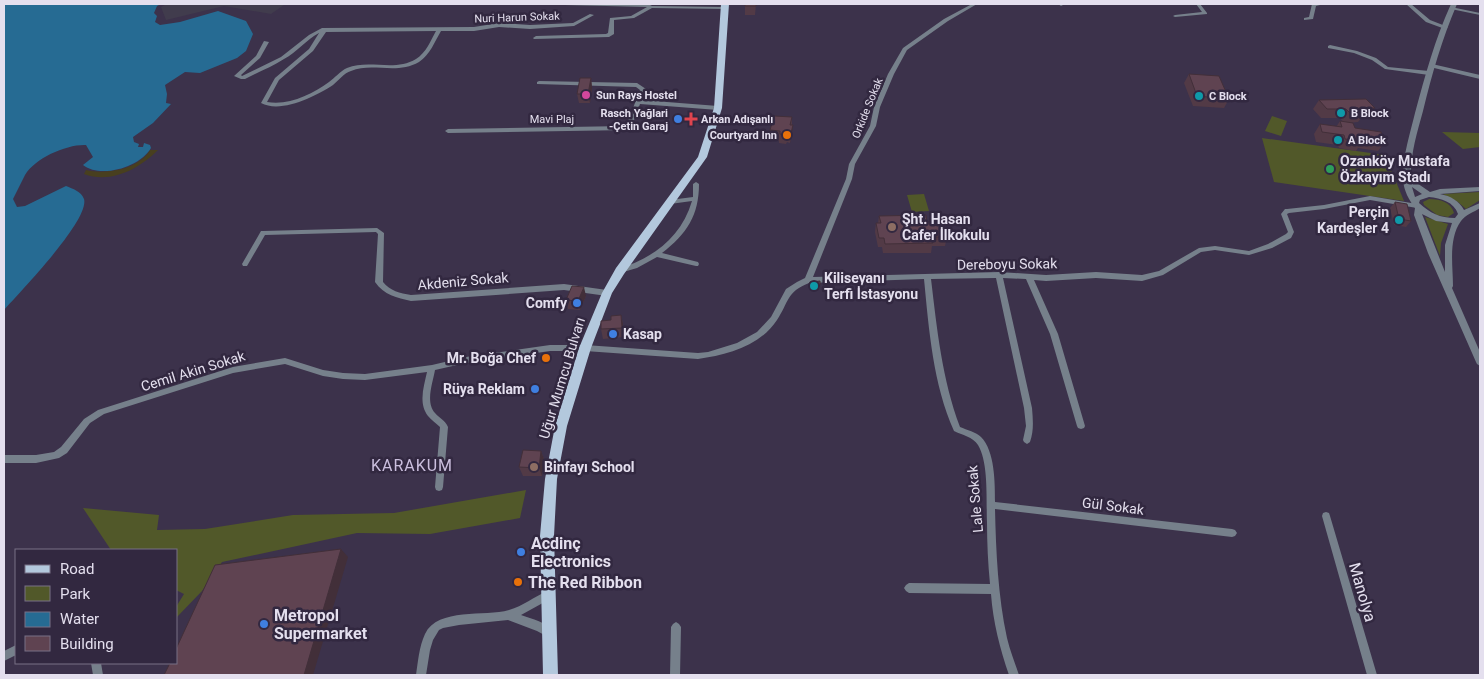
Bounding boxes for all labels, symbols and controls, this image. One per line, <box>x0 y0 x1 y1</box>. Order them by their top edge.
street label: Nuri Harun Sokak <box>474 9 560 25</box>
street label: Orkide Sokak <box>849 76 886 140</box>
marker: Sun Rays Hostel <box>580 89 592 101</box>
place label: Sun Rays Hostel <box>596 89 677 102</box>
marker: C Block <box>1193 90 1205 102</box>
place label: C Block <box>1209 90 1247 103</box>
place label: Rasch Yağlari -Çetin Garaj <box>600 107 668 133</box>
marker: B Block <box>1335 107 1347 119</box>
place label: B Block <box>1351 107 1389 120</box>
street label: Mavi Plaj <box>530 113 574 126</box>
marker: Rasch Yağlari -Çetin Garaj <box>672 113 684 125</box>
marker: Arkan Adışanlı <box>685 113 697 125</box>
place label: Arkan Adışanlı <box>701 113 773 126</box>
place label: Courtyard Inn <box>710 129 777 142</box>
marker: Courtyard Inn <box>781 129 793 141</box>
marker: A Block <box>1332 134 1344 146</box>
place label: A Block <box>1348 134 1386 147</box>
place label: Ozanköy Mustafa Özkayım Stadı <box>1340 153 1450 185</box>
marker: Ozanköy Mustafa Özkayım Stadı <box>1324 163 1336 175</box>
place label: Perçin Kardeşler 4 <box>1317 204 1389 236</box>
place label: Şht. Hasan Cafer İlkokulu <box>902 211 990 243</box>
marker: Perçin Kardeşler 4 <box>1393 214 1405 226</box>
marker: Şht. Hasan Cafer İlkokulu <box>886 221 898 233</box>
street label: Dereboyu Sokak <box>957 255 1058 273</box>
street label: Akdeniz Sokak <box>417 269 510 293</box>
place label: Kiliseyanı Terfi İstasyonu <box>824 270 918 302</box>
marker: Kiliseyanı Terfi İstasyonu <box>808 280 820 292</box>
place label: Comfy <box>526 295 568 311</box>
marker: Comfy <box>571 297 583 309</box>
street label: Uğur Mumcu Bulvarı <box>536 315 588 441</box>
place label: Kasap <box>623 326 662 342</box>
marker: Kasap <box>607 328 619 340</box>
street label: Cemil Akin Sokak <box>139 347 248 394</box>
place label: Mr. Boğa Chef <box>447 350 537 366</box>
marker: Mr. Boğa Chef <box>540 352 552 364</box>
place label: Rüya Reklam <box>443 381 525 397</box>
marker: Rüya Reklam <box>529 383 541 395</box>
district label: KARAKUM <box>371 456 453 475</box>
place label: Binfayı School <box>544 459 635 475</box>
marker: Binfayı School <box>528 461 540 473</box>
street label: Lale Sokak <box>964 464 986 533</box>
street label: Gül Sokak <box>1081 494 1146 518</box>
place label: Acdinç Electronics <box>531 534 611 571</box>
marker: Acdinç Electronics <box>515 546 527 558</box>
legend <box>15 549 178 664</box>
text: Road <box>60 560 94 578</box>
street label: Manolya <box>1345 560 1380 624</box>
place label: The Red Ribbon <box>528 573 642 592</box>
marker: The Red Ribbon <box>512 576 524 588</box>
text: Park <box>60 585 91 603</box>
place label: Metropol Supermarket <box>274 606 368 643</box>
text: Water <box>60 610 99 628</box>
marker: Metropol Supermarket <box>258 618 270 630</box>
text: Building <box>60 635 114 653</box>

